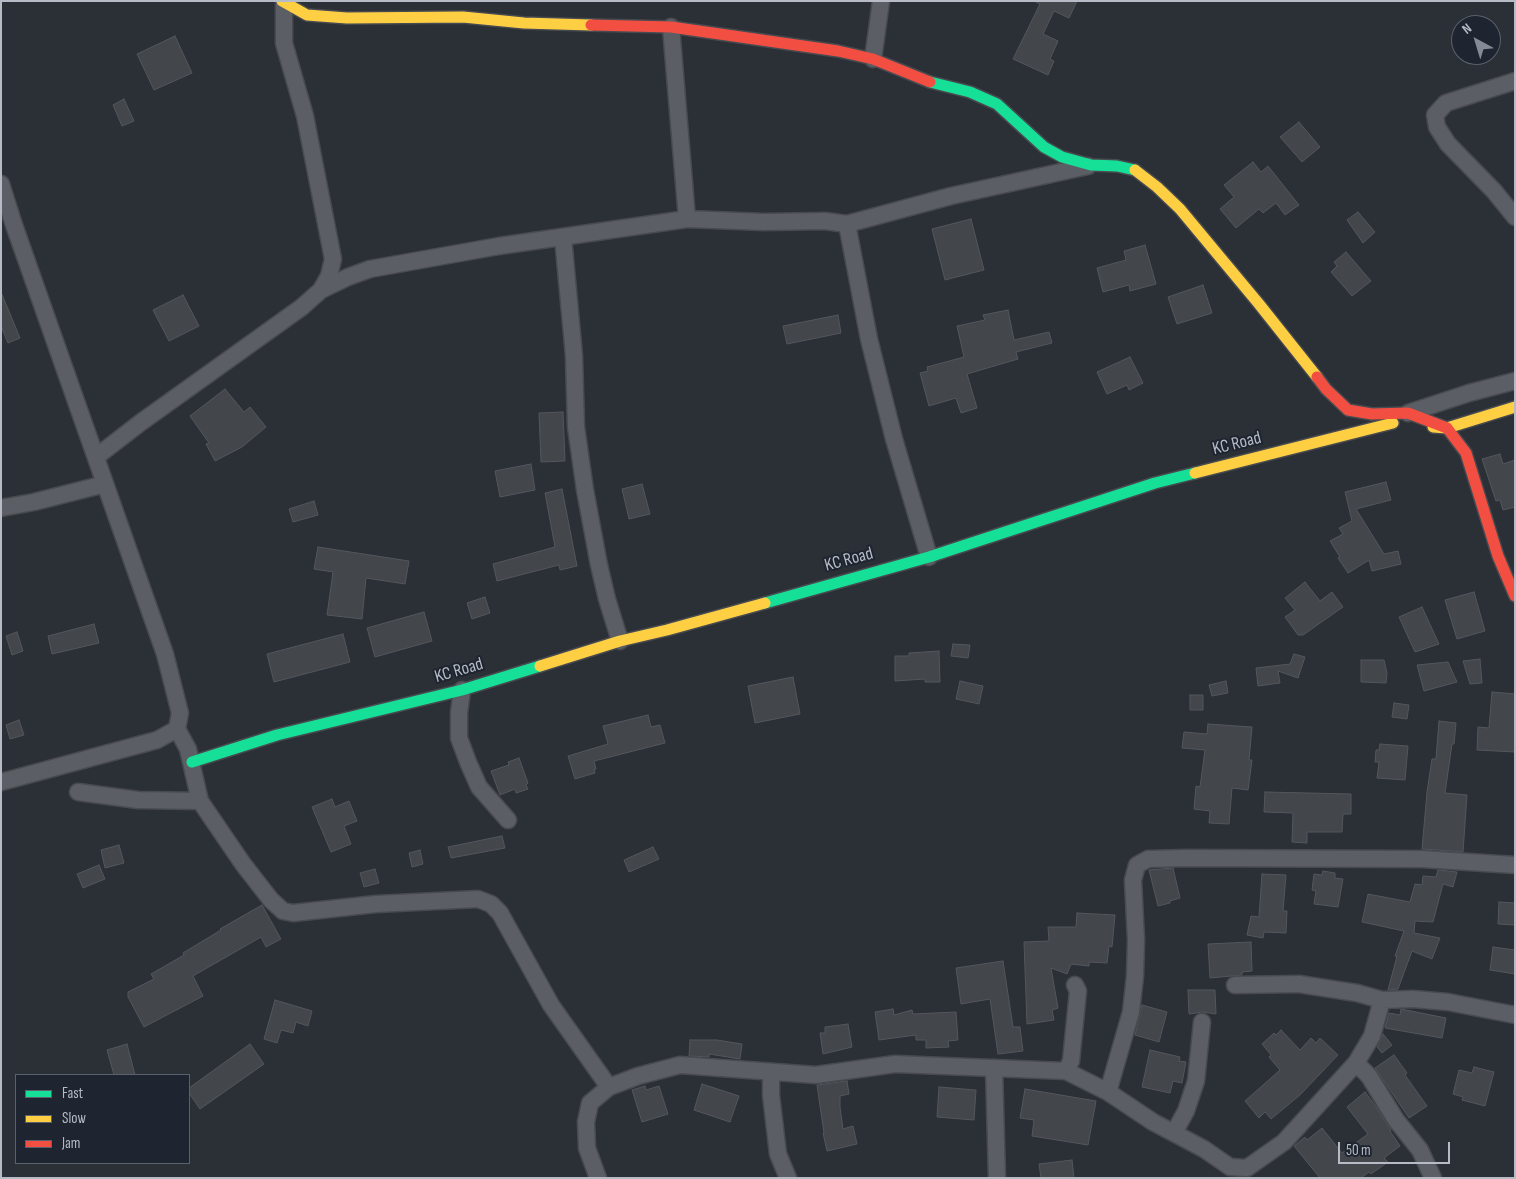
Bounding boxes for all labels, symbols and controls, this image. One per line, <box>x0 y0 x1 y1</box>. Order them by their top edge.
north arrow <box>1451 15 1501 65</box>
text: N <box>1459 20 1475 38</box>
street label: KC Road <box>1210 428 1264 460</box>
street label: KC Road <box>822 543 876 577</box>
street label: KC Road <box>432 654 486 688</box>
legend <box>15 1074 190 1164</box>
text: Fast <box>62 1084 83 1103</box>
text: Slow <box>62 1109 86 1128</box>
scale bar <box>1341 1132 1454 1164</box>
text: Jam <box>62 1134 80 1153</box>
text: 50 m <box>1346 1141 1371 1160</box>

